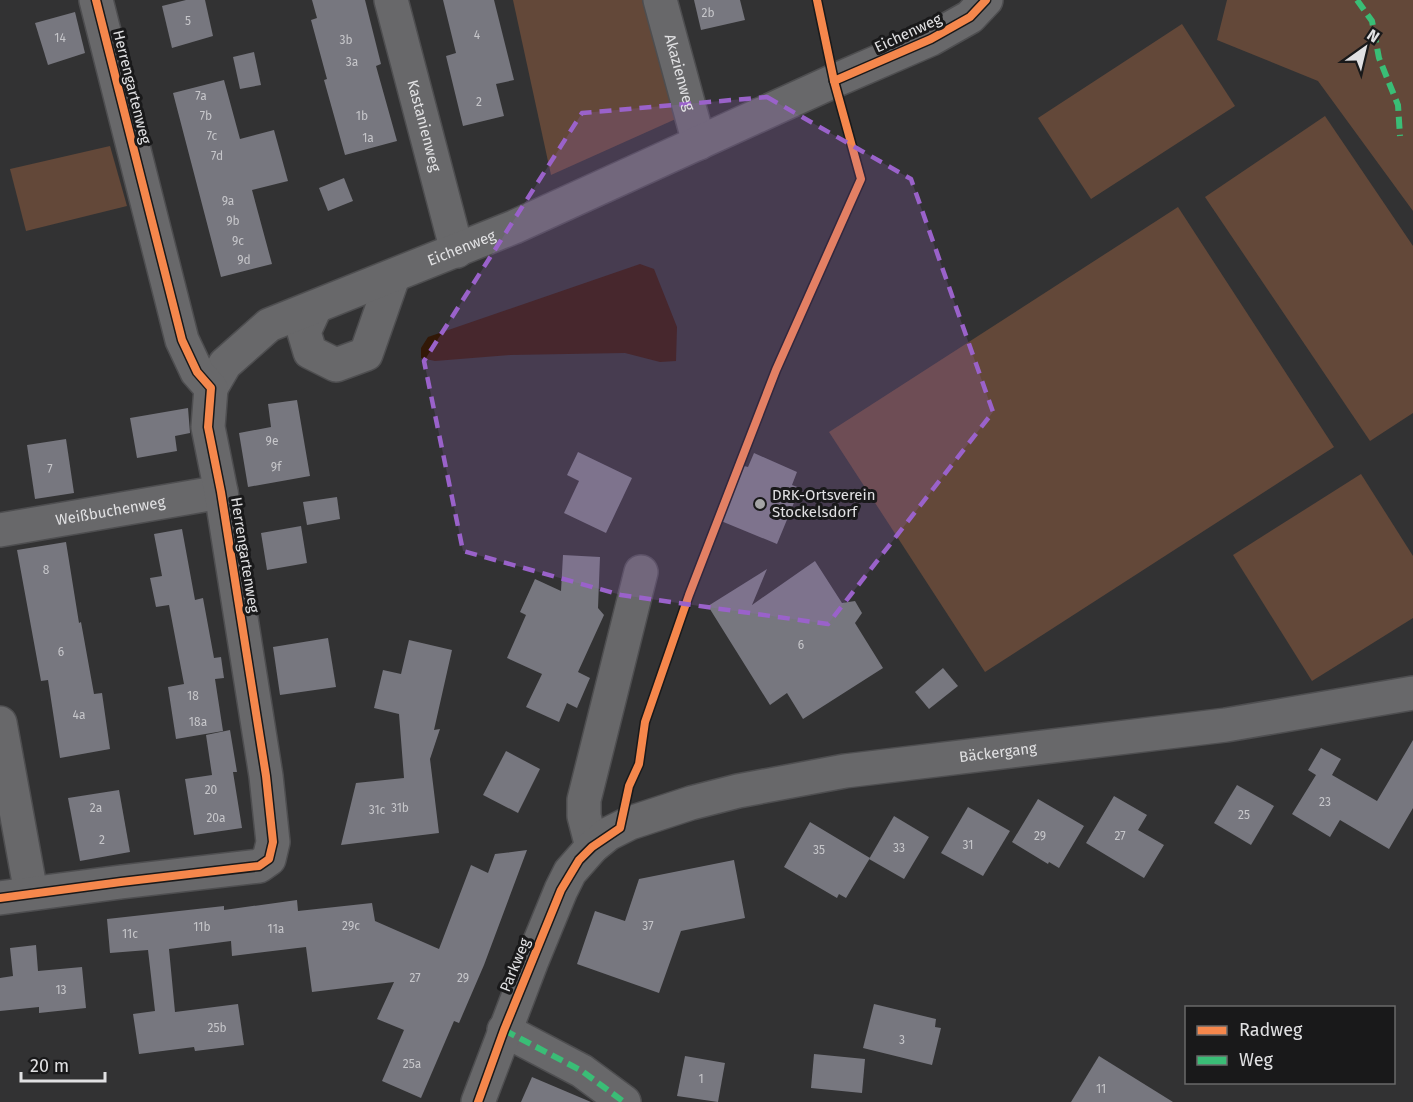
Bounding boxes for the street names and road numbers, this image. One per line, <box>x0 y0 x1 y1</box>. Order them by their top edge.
street label: Eichenweg <box>872 10 945 56</box>
street label: Herrengartenweg <box>109 28 155 146</box>
street label: Akazienweg <box>661 32 699 113</box>
street label: Kastanienweg <box>403 78 445 174</box>
street label: Eichenweg <box>425 226 499 270</box>
street label: Weißbuchenweg <box>54 493 167 529</box>
street label: Herrengartenweg <box>227 496 263 614</box>
street label: Bäckergang <box>958 739 1038 766</box>
street label: Parkweg <box>496 935 534 994</box>

